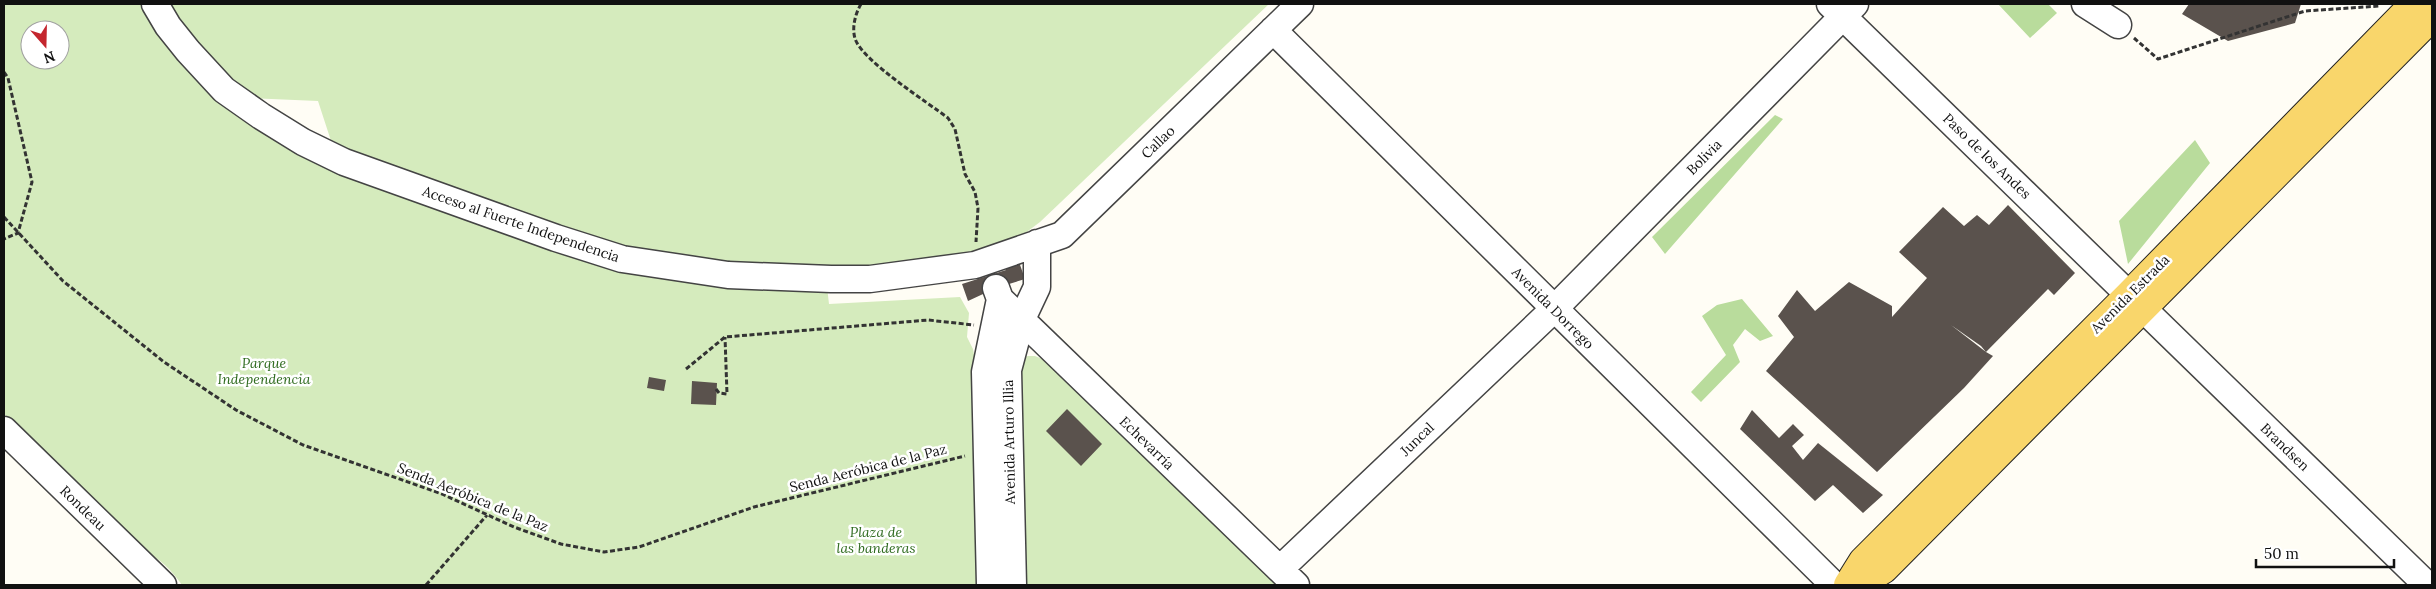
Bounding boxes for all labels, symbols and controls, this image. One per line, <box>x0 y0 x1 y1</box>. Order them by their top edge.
north arrow <box>20 20 70 70</box>
text: N <box>41 47 58 68</box>
street label: Paso de los Andes <box>1939 109 2035 203</box>
street label: Callao <box>1137 122 1179 162</box>
street label: Bolivia <box>1682 135 1726 179</box>
street label: Acceso al Fuerte Independencia <box>419 181 622 266</box>
street label: Avenida Estrada <box>2086 251 2173 338</box>
street label: Avenida Dorrego <box>1507 262 1598 353</box>
park label: Parque Independencia <box>218 354 311 388</box>
street label: Avenida Arturo Illia <box>999 379 1019 506</box>
street label: Echevarría <box>1116 412 1178 474</box>
street label: Juncal <box>1395 418 1438 460</box>
street label: Brandsen <box>2257 419 2314 475</box>
street label: Senda Aeróbica de la Paz <box>788 440 948 496</box>
street label: Senda Aeróbica de la Paz <box>395 458 551 536</box>
street label: Rondeau <box>56 482 110 534</box>
park label: Plaza de las banderas <box>836 523 916 557</box>
scale bar <box>2256 536 2394 568</box>
text: 50 m <box>2264 544 2299 563</box>

